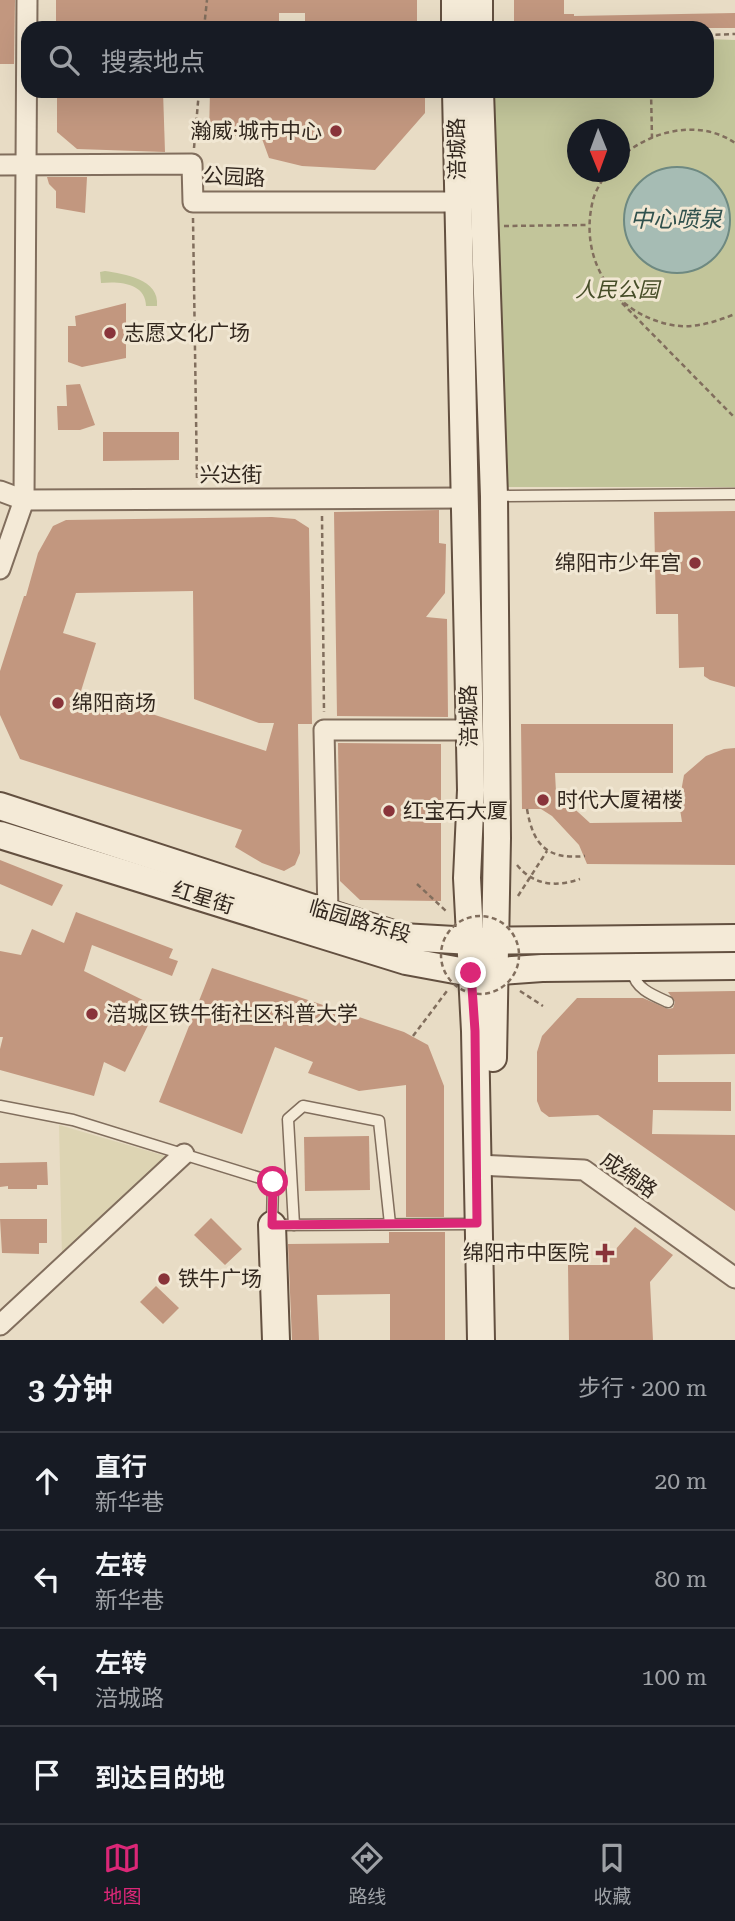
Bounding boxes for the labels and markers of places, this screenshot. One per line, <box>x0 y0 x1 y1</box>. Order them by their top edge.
place label: 瀚威·城市中心 <box>191 119 322 143</box>
marker: 瀚威·城市中心 <box>328 123 344 139</box>
place label: 志愿文化广场 <box>124 321 250 345</box>
marker: 志愿文化广场 <box>102 325 118 341</box>
place label: 绵阳市少年宫 <box>555 551 681 575</box>
marker: 绵阳市少年宫 <box>687 555 703 571</box>
place label: 绵阳商场 <box>72 691 156 715</box>
marker: 绵阳商场 <box>50 695 66 711</box>
place label: 时代大厦裙楼 <box>557 788 683 812</box>
marker: 时代大厦裙楼 <box>535 792 551 808</box>
place label: 红宝石大厦 <box>403 799 508 823</box>
marker: 红宝石大厦 <box>381 803 397 819</box>
place label: 涪城区铁牛街社区科普大学 <box>106 1002 358 1026</box>
marker: 涪城区铁牛街社区科普大学 <box>84 1006 100 1022</box>
place label: 绵阳市中医院 <box>463 1241 589 1265</box>
marker: 绵阳市中医院 <box>595 1243 615 1263</box>
place label: 铁牛广场 <box>178 1267 262 1291</box>
marker: 铁牛广场 <box>156 1271 172 1287</box>

